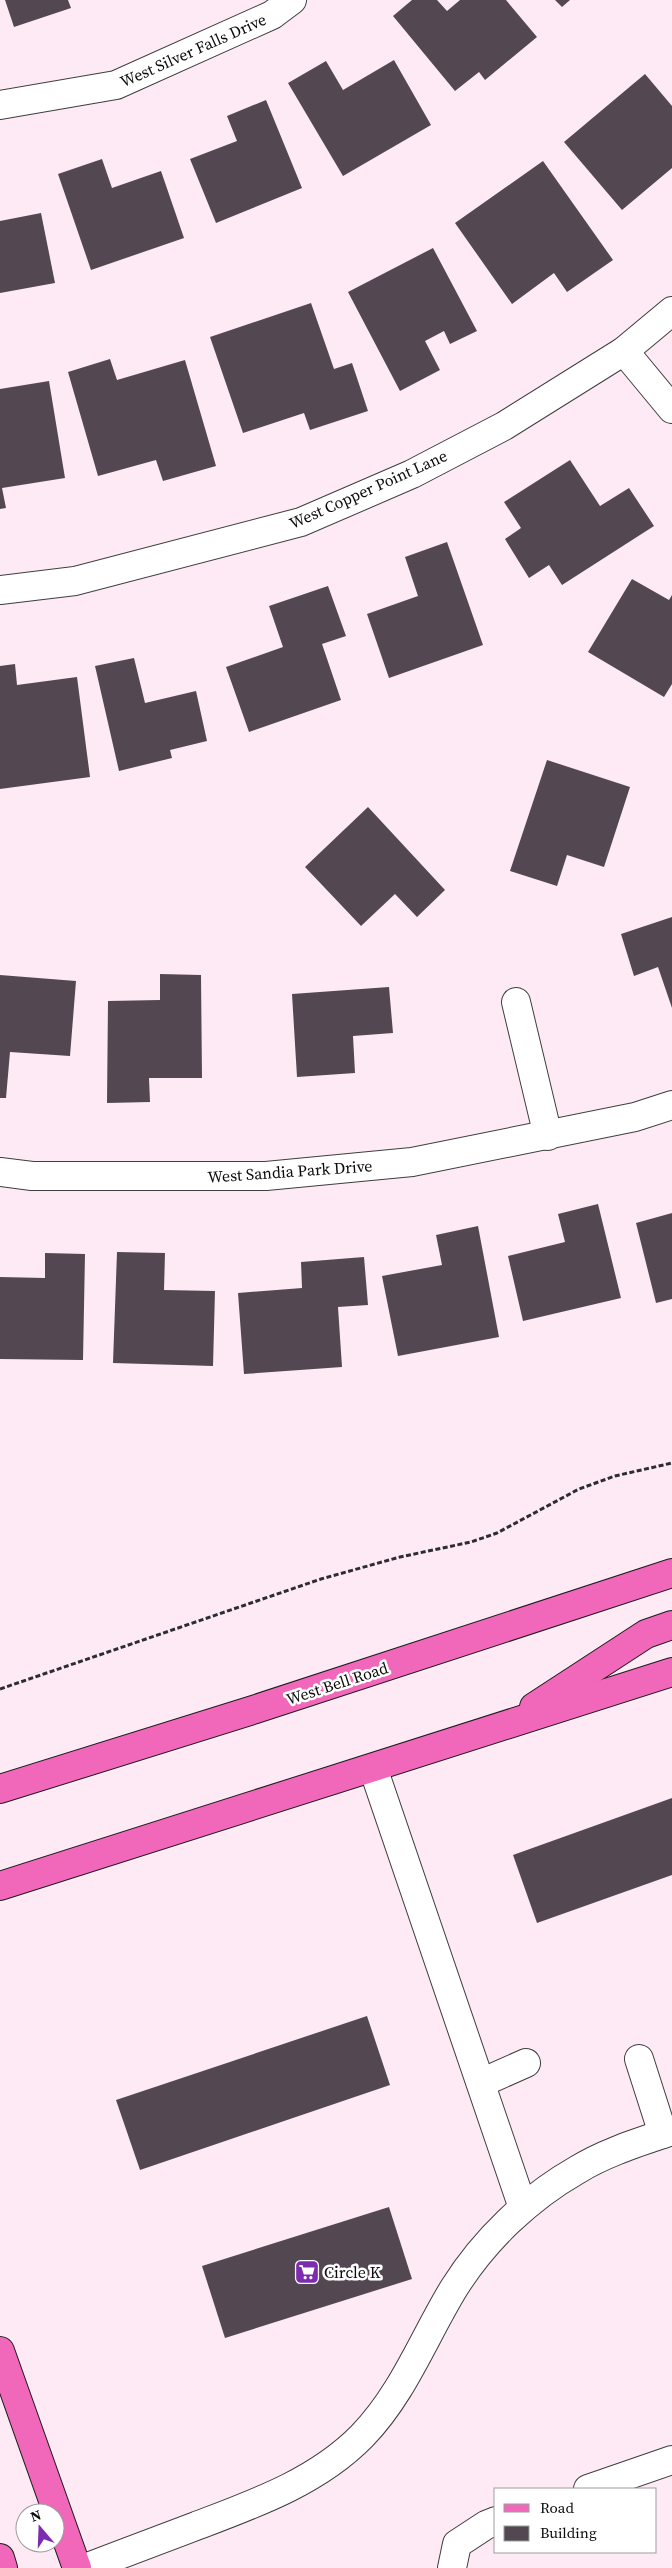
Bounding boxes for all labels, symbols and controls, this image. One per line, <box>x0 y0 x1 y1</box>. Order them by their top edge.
street label: West Silver Falls Drive <box>116 8 270 92</box>
street label: West Copper Point Lane <box>285 444 451 534</box>
street label: West Sandia Park Drive <box>207 1154 373 1188</box>
street label: West Bell Road <box>283 1656 391 1710</box>
supermarket icon: Circle K <box>294 2259 320 2285</box>
place label: Circle K <box>324 2261 381 2283</box>
legend <box>494 2488 657 2553</box>
text: Road <box>540 2497 574 2518</box>
north arrow <box>15 2503 65 2553</box>
text: N <box>28 2505 44 2527</box>
text: Building <box>540 2522 597 2543</box>

